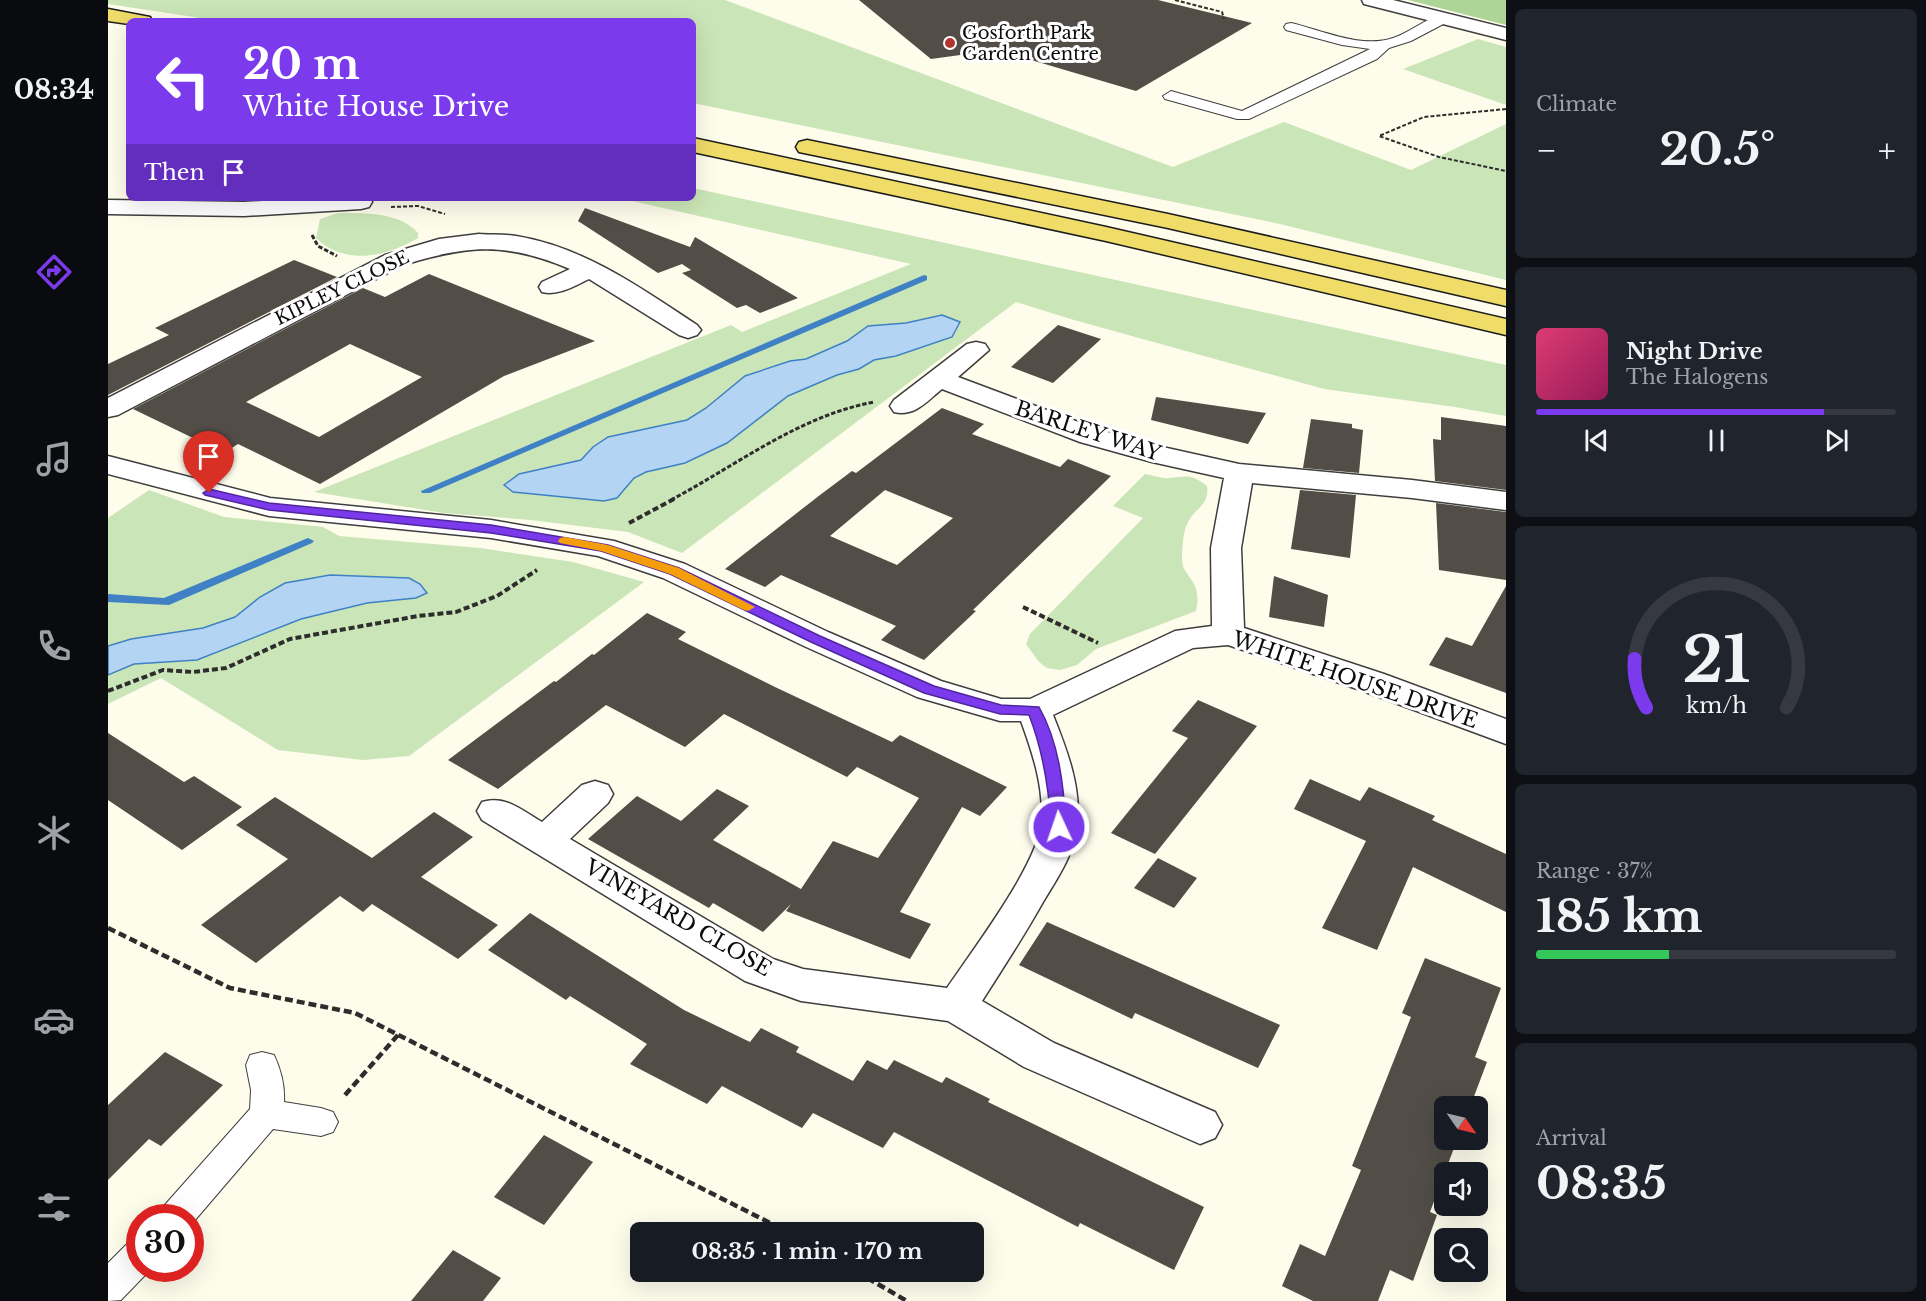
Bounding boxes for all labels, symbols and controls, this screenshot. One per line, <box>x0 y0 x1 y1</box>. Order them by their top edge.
place label: Gosforth Park Garden Centre <box>962 22 1099 65</box>
marker: Gosforth Park Garden Centre <box>943 36 957 50</box>
text: 20 m <box>243 38 360 90</box>
icon: left <box>144 42 222 120</box>
text: 08:34 <box>14 73 94 106</box>
text: White House Drive <box>243 90 509 123</box>
text: Climate <box>1536 92 1617 116</box>
text: 20.5° <box>1659 121 1775 177</box>
text: − <box>1536 130 1557 171</box>
text: + <box>1878 130 1896 171</box>
icon: arrive <box>217 156 250 189</box>
text: Then <box>144 159 205 186</box>
street label: KIPLEY CLOSE <box>271 246 413 330</box>
icon: directions <box>33 251 75 293</box>
text: Night Drive <box>1626 338 1763 365</box>
text: The Halogens <box>1626 365 1768 389</box>
street label: BARLEY WAY <box>1012 395 1165 467</box>
icon: previous <box>1580 424 1613 457</box>
icon: pause <box>1700 424 1733 457</box>
icon: next <box>1820 424 1853 457</box>
pin <box>183 431 234 493</box>
icon: music <box>33 438 75 480</box>
icon: arrive <box>192 440 225 473</box>
text: 21 <box>1682 621 1750 699</box>
icon: phone <box>33 625 75 667</box>
street label: WHITE HOUSE DRIVE <box>1228 625 1481 734</box>
text: km/h <box>1686 692 1747 719</box>
position arrow <box>1027 795 1091 859</box>
icon: climate <box>33 812 75 854</box>
street label: VINEYARD CLOSE <box>579 853 776 982</box>
text: Range · 37% <box>1536 859 1653 883</box>
text: 185 km <box>1536 888 1703 944</box>
icon: car <box>33 999 75 1041</box>
north arrow <box>1434 1096 1488 1150</box>
map controls <box>1434 1096 1488 1282</box>
text: Arrival <box>1536 1126 1607 1150</box>
text: 08:35 <box>1536 1155 1667 1211</box>
button: sound <box>1434 1162 1488 1216</box>
icon: filters <box>33 1186 75 1228</box>
speed limit sign: 30 <box>126 1204 204 1282</box>
button: search <box>1434 1228 1488 1282</box>
text: 08:35 · 1 min · 170 m <box>691 1238 923 1265</box>

